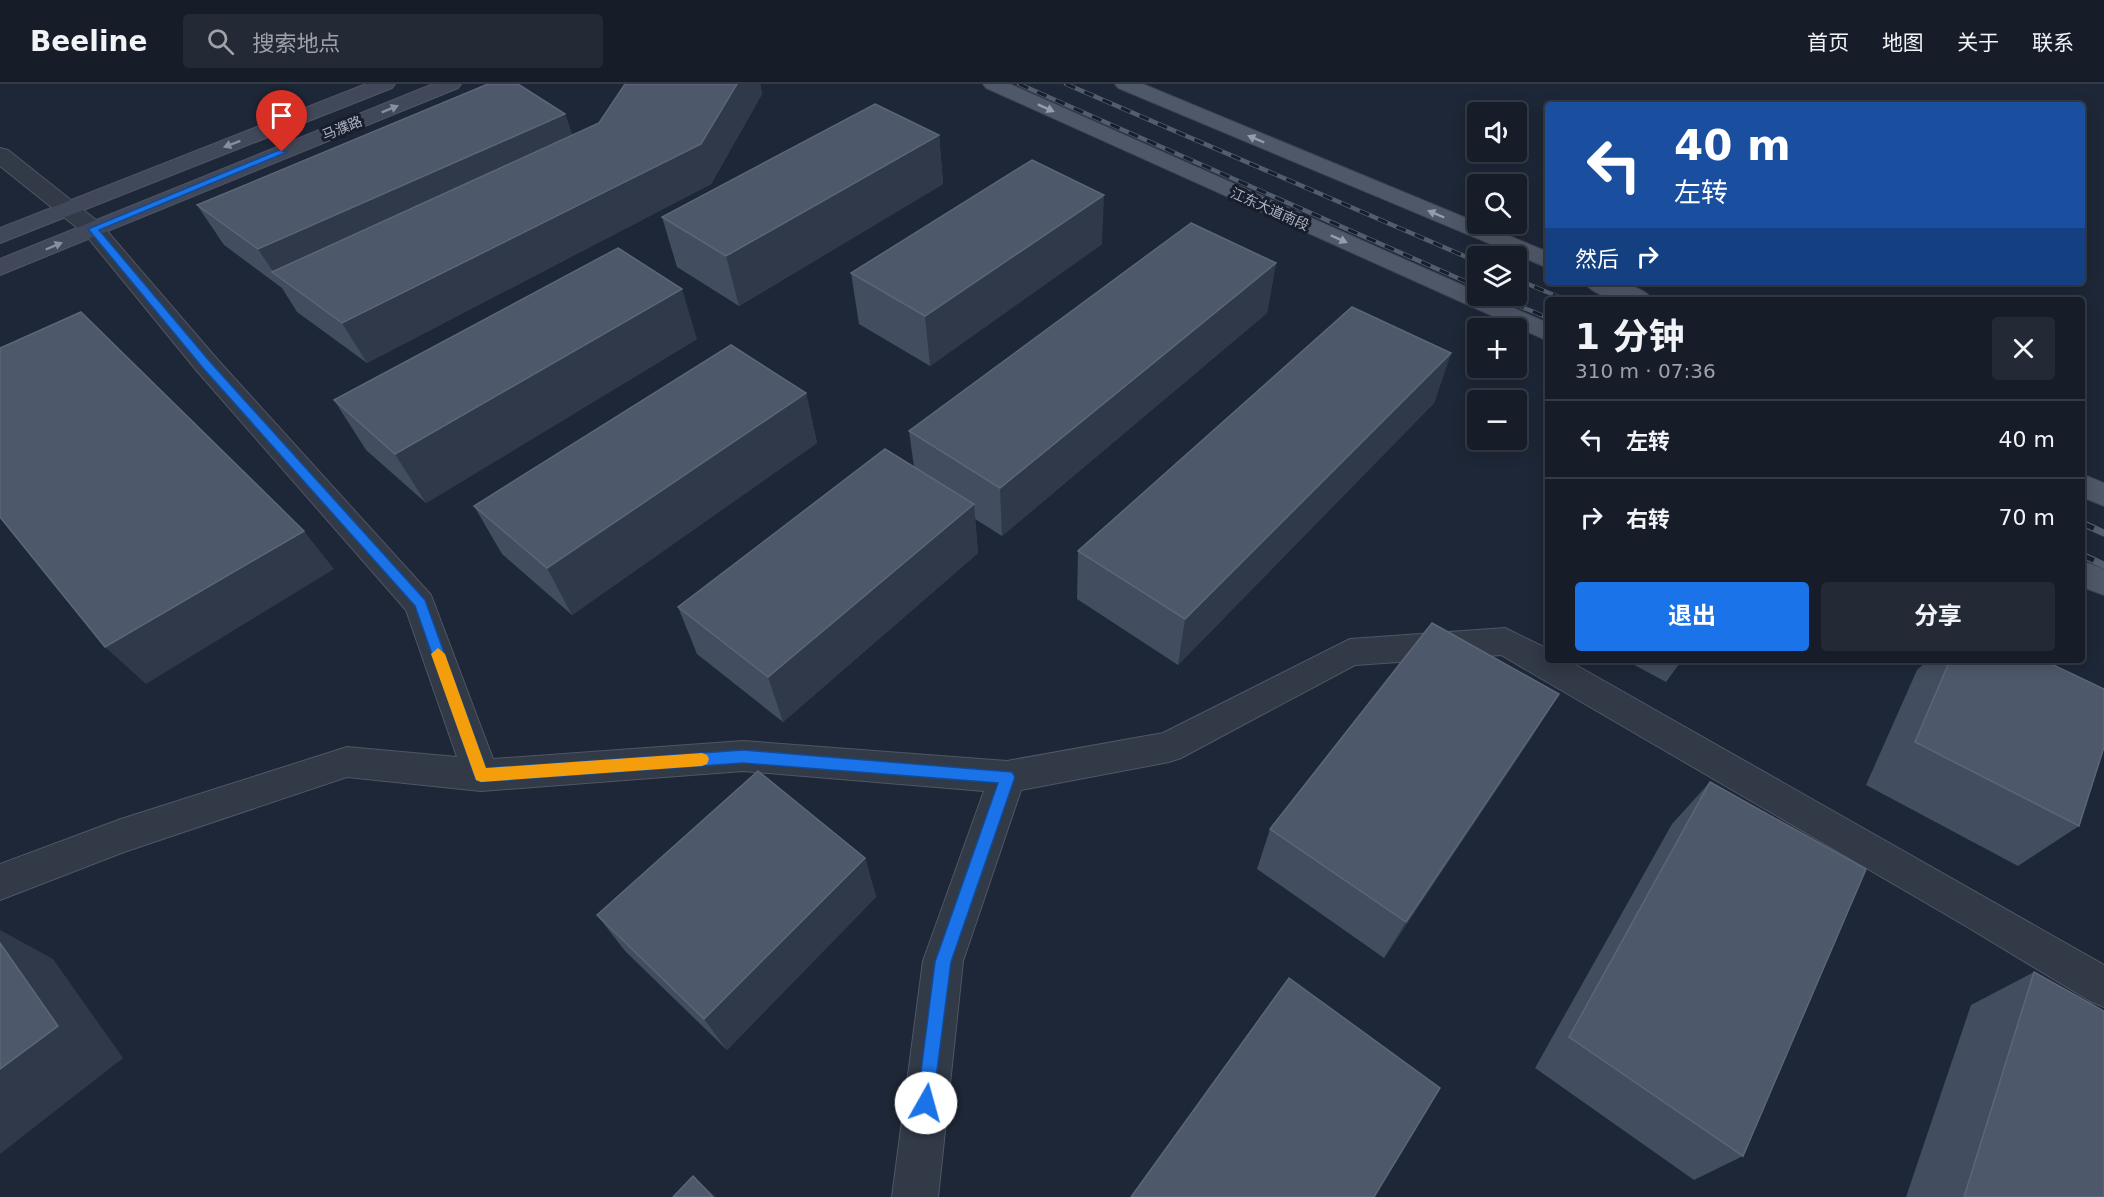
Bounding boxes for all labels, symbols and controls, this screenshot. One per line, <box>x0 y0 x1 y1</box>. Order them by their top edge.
search box <box>183 14 603 68</box>
text: Beeline <box>30 25 147 58</box>
icon: search <box>204 25 237 58</box>
text: 搜索地点 <box>252 31 340 56</box>
text: 首页 <box>1807 31 1849 55</box>
text: 地图 <box>1882 31 1924 55</box>
text: 关于 <box>1957 31 1999 55</box>
text: 联系 <box>2032 31 2074 55</box>
pin <box>256 90 307 152</box>
icon: arrive <box>265 99 298 132</box>
map controls <box>1467 102 1527 450</box>
button: sound <box>1467 102 1527 162</box>
one-way arrow <box>381 104 399 113</box>
one-way arrow <box>1037 104 1055 113</box>
street label: 马濮路 <box>320 113 364 143</box>
text: 40 m <box>1674 121 1791 170</box>
icon: left <box>1575 126 1653 204</box>
one-way arrow <box>1247 134 1265 143</box>
one-way arrow <box>223 139 241 149</box>
button: search <box>1467 174 1527 234</box>
text: 左转 <box>1674 177 1728 208</box>
street label: 江东大道南段 <box>1228 185 1312 233</box>
one-way arrow <box>1427 209 1445 219</box>
one-way arrow <box>1330 235 1347 244</box>
one-way arrow <box>45 240 63 250</box>
icon: right <box>1631 240 1664 273</box>
button: layers <box>1467 246 1527 306</box>
text: 然后 <box>1575 247 1619 272</box>
text: 1 分钟 <box>1575 316 1685 357</box>
button: close <box>1992 317 2055 380</box>
button: + <box>1467 318 1527 378</box>
text: 310 m · 07:36 <box>1575 359 1716 383</box>
button: − <box>1467 390 1527 450</box>
icon: left <box>1575 423 1608 456</box>
text: 40 m <box>1999 427 2055 452</box>
text: 左转 <box>1626 429 1670 454</box>
icon: right <box>1575 501 1608 534</box>
text: 70 m <box>1999 505 2055 530</box>
text: 右转 <box>1626 507 1670 532</box>
button: 退出 <box>1575 582 1809 651</box>
button: 分享 <box>1821 582 2055 651</box>
position arrow <box>894 1071 958 1135</box>

